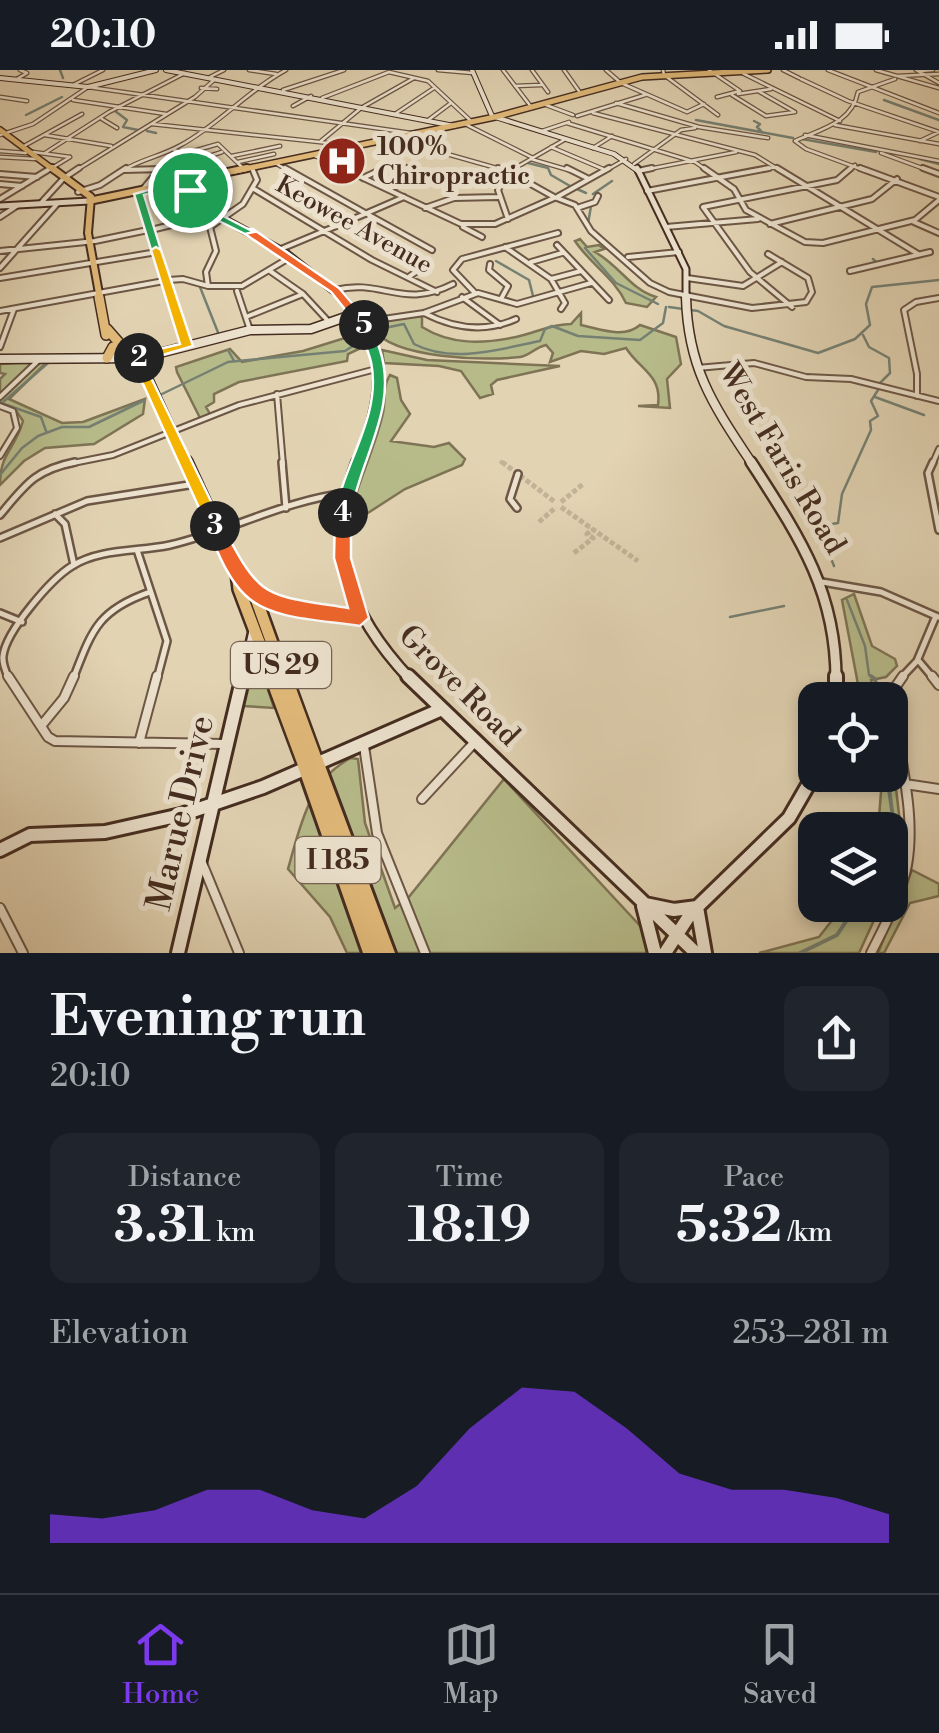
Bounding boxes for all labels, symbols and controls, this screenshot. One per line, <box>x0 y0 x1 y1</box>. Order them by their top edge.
text: 20:10 <box>50 12 156 59</box>
place label: 100% Chiropractic <box>377 132 530 192</box>
hospital icon: 100% Chiropractic <box>316 135 368 187</box>
pin <box>148 148 233 233</box>
icon: arrive <box>163 163 218 218</box>
street label: Keowee Avenue <box>270 169 438 281</box>
pin: 5 <box>339 300 389 350</box>
text: 5 <box>355 307 373 342</box>
pin: 2 <box>114 333 164 383</box>
text: 2 <box>130 340 148 375</box>
street label: West Faris Road <box>710 356 854 561</box>
pin: 4 <box>318 488 368 538</box>
text: 4 <box>334 495 352 530</box>
pin: 3 <box>190 501 240 551</box>
text: 3 <box>207 508 223 543</box>
street label: Grove Road <box>390 617 528 755</box>
road number: US 29 <box>231 642 331 688</box>
map controls <box>798 682 908 922</box>
button: locate <box>798 682 908 792</box>
street label: Marue Drive <box>138 711 224 915</box>
button: layers <box>798 812 908 922</box>
road number: I 185 <box>296 837 380 883</box>
text: Evening run <box>50 984 366 1053</box>
button: share <box>784 986 889 1091</box>
text: 20:10 <box>50 1056 131 1096</box>
text: Distance <box>128 1160 241 1195</box>
text: Time <box>436 1160 503 1195</box>
text: Pace <box>724 1160 784 1195</box>
text: 3.31 <box>114 1195 211 1257</box>
text: 18:19 <box>408 1195 531 1257</box>
text: 5:32 <box>676 1195 782 1257</box>
text: km <box>211 1215 256 1250</box>
text: /km <box>782 1215 832 1250</box>
text: Elevation <box>50 1313 189 1353</box>
text: 253–281 m <box>733 1313 889 1353</box>
tab: Home <box>122 1617 199 1712</box>
tab: Map <box>444 1617 499 1712</box>
tab: Saved <box>743 1617 817 1712</box>

